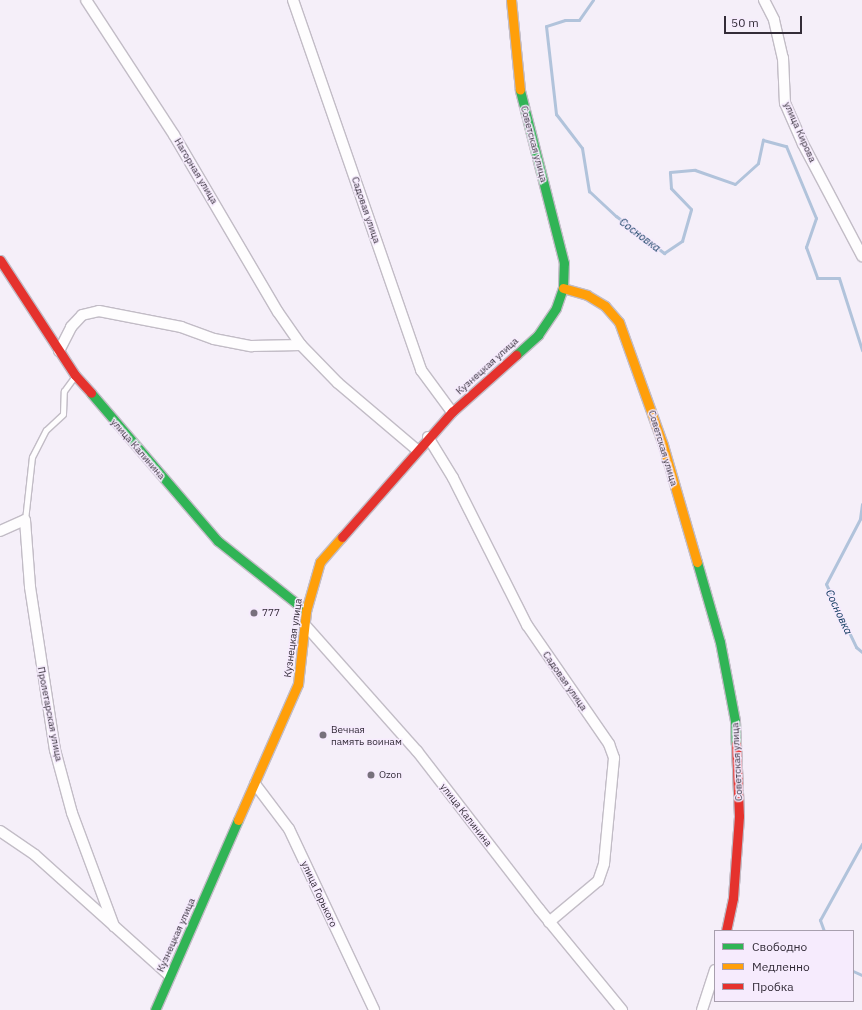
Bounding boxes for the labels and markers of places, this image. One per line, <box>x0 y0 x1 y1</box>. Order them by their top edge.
place label: 777 <box>262 607 280 619</box>
marker: 777 <box>249 608 259 618</box>
place label: Вечная память воинам <box>331 723 402 746</box>
marker: Вечная память воинам <box>318 730 328 740</box>
place label: Ozon <box>379 769 402 781</box>
marker: Ozon <box>366 770 376 780</box>

